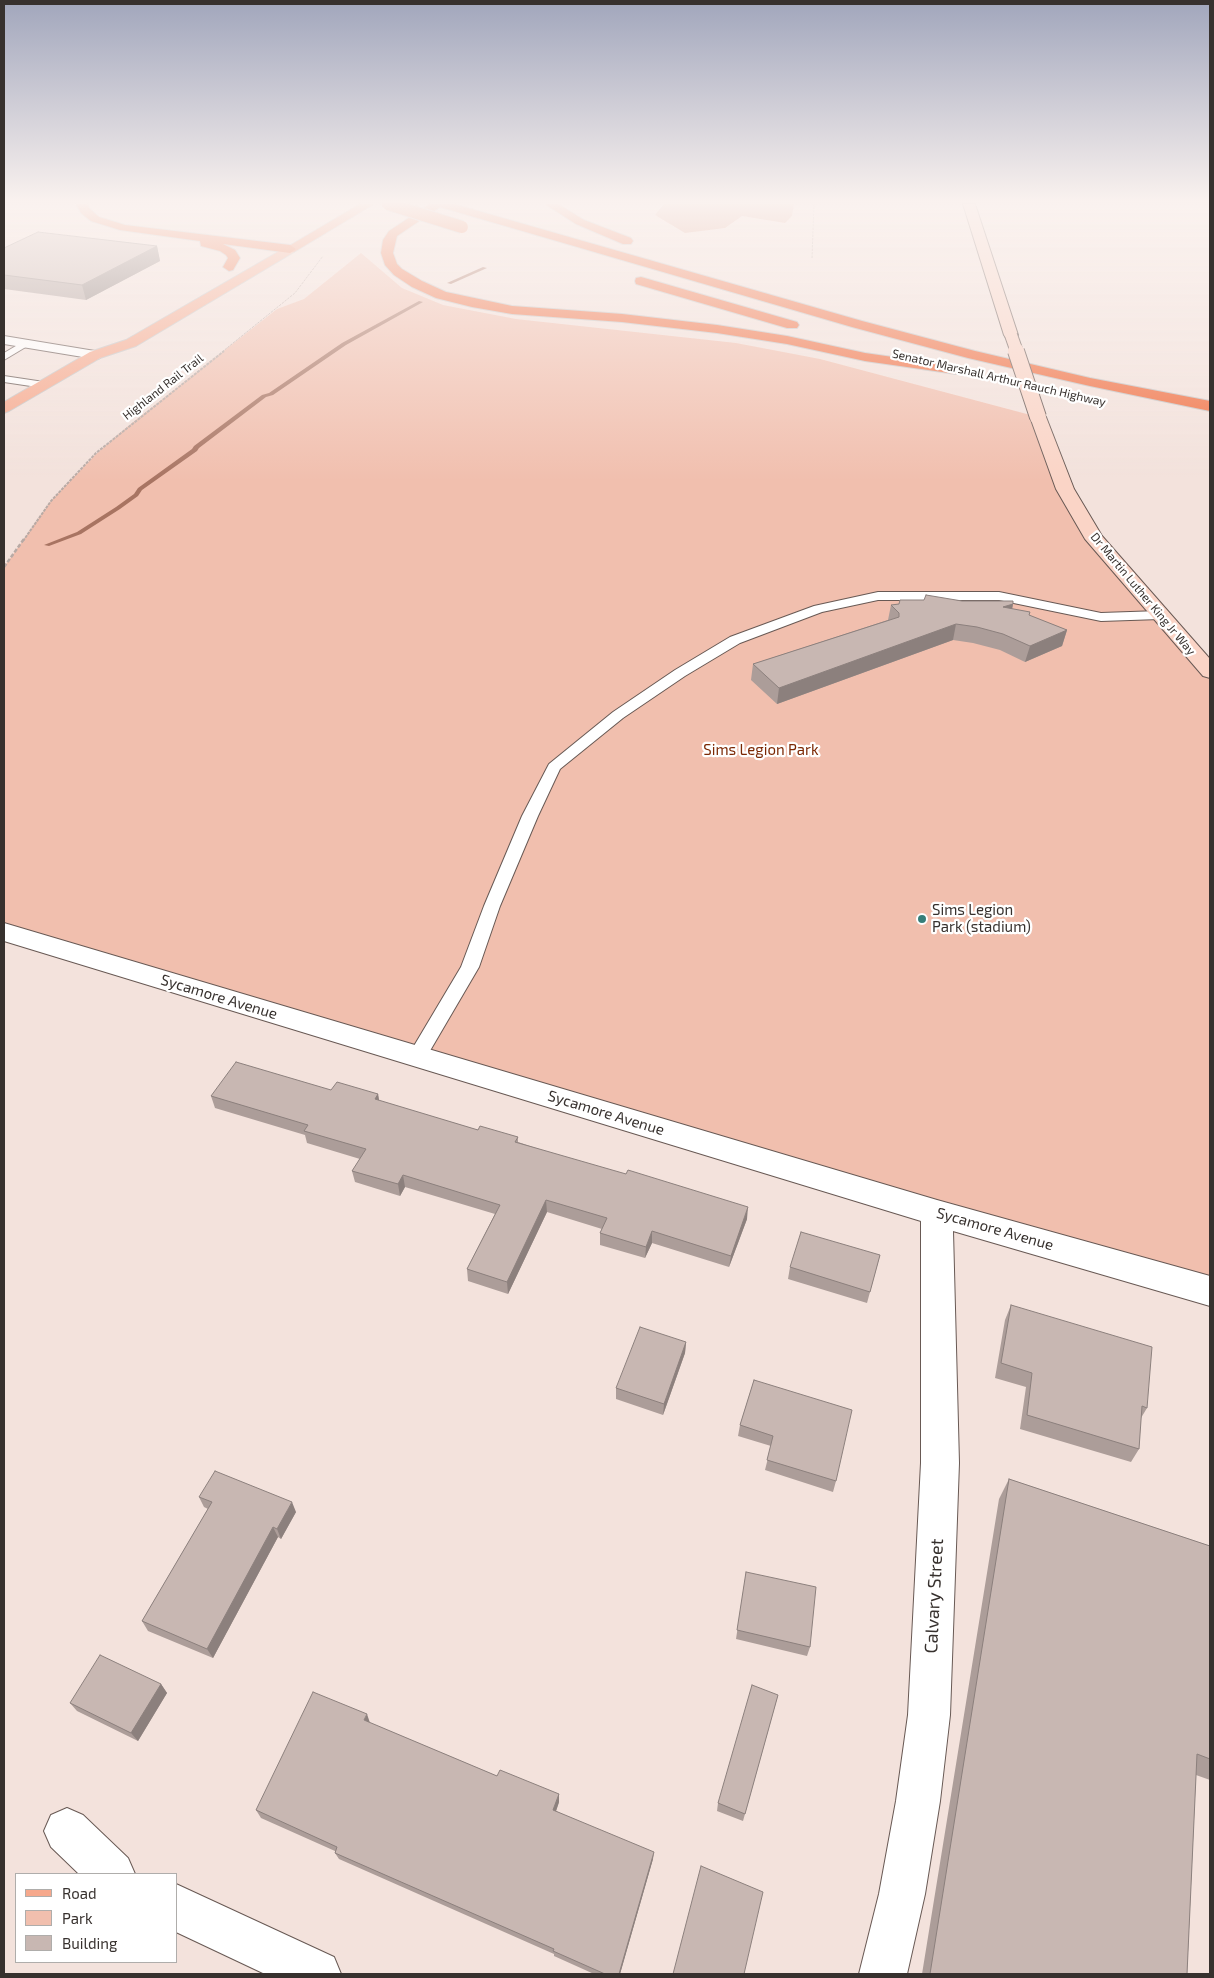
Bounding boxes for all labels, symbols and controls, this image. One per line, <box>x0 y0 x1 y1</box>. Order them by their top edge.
street label: Senator Marshall Arthur Rauch Highway <box>891 346 1107 410</box>
street label: Highland Rail Trail <box>120 351 206 423</box>
street label: Dr Martin Luther King Jr Way <box>1088 530 1198 658</box>
park label: Sims Legion Park <box>703 741 819 759</box>
place label: Sims Legion Park (stadium) <box>932 901 1031 936</box>
marker: Sims Legion Park (stadium) <box>916 913 928 925</box>
street label: Sycamore Avenue <box>159 971 279 1023</box>
street label: Sycamore Avenue <box>546 1087 666 1139</box>
street label: Sycamore Avenue <box>934 1204 1056 1254</box>
street label: Calvary Street <box>920 1538 948 1654</box>
legend <box>15 1873 178 1963</box>
text: Road <box>62 1884 97 1902</box>
text: Park <box>62 1909 93 1927</box>
text: Building <box>62 1934 117 1952</box>

